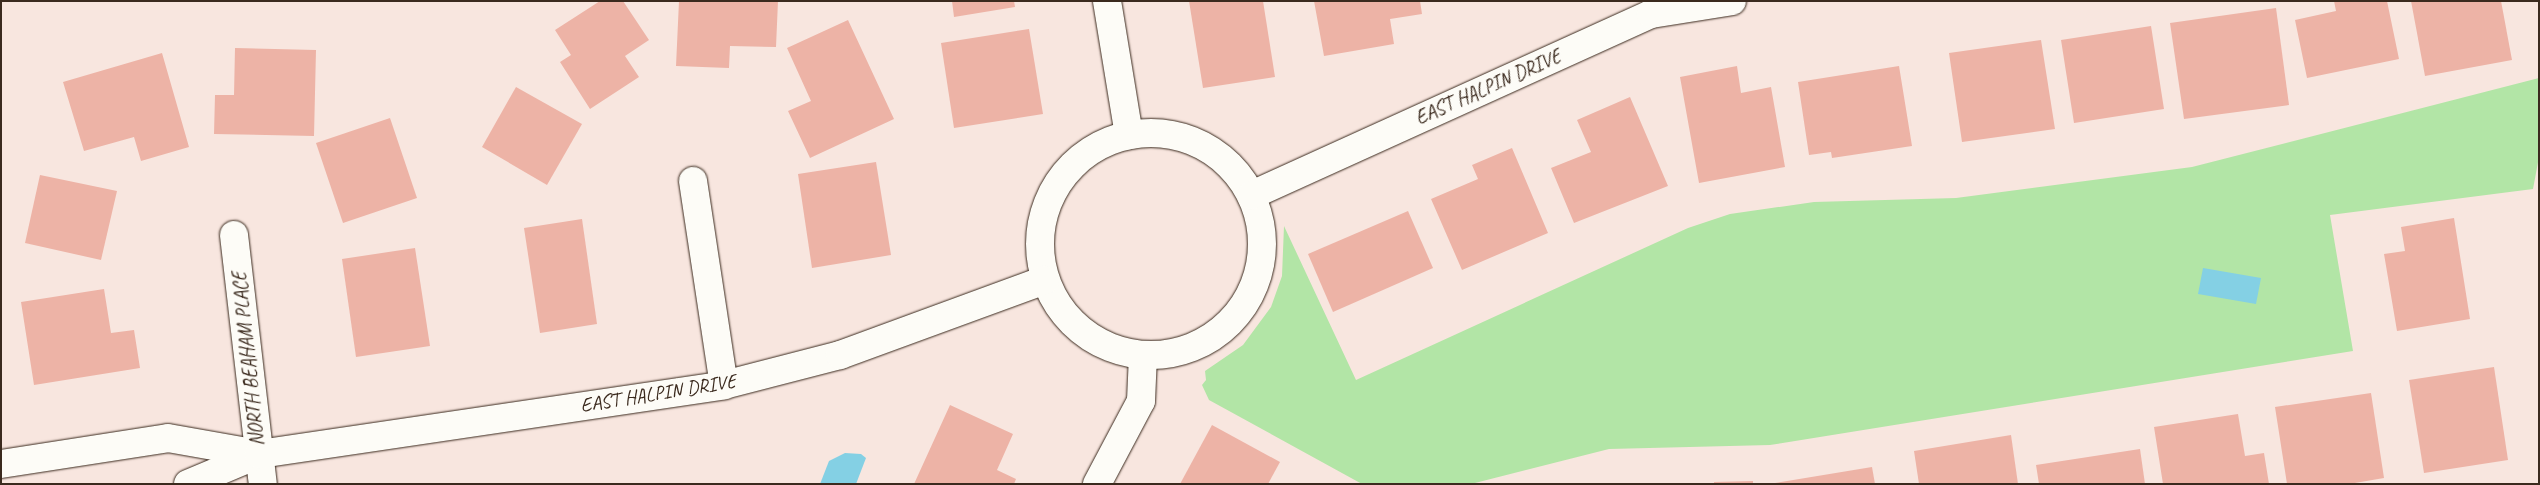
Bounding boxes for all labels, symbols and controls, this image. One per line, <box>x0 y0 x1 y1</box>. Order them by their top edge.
street label: EAST HALPIN DRIVE <box>1411 44 1565 130</box>
street label: NORTH BEAHAM PLACE <box>227 270 269 448</box>
street label: EAST HALPIN DRIVE <box>578 369 738 417</box>

